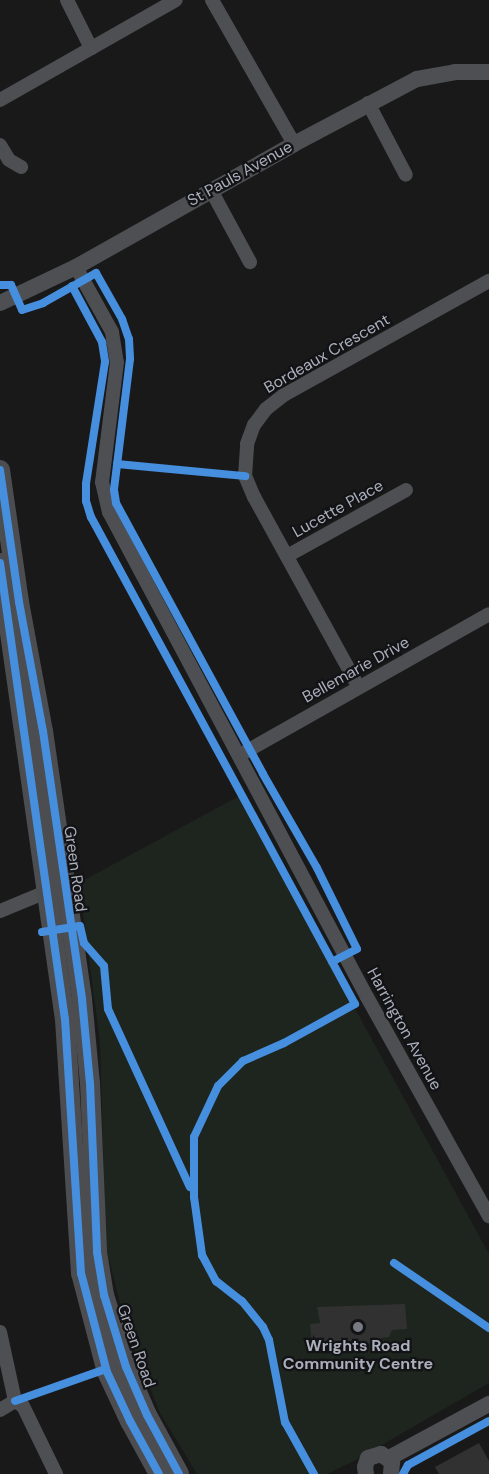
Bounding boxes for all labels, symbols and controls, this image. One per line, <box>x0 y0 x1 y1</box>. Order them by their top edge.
street label: St Pauls Avenue <box>184 137 296 211</box>
street label: Bordeaux Crescent <box>261 310 393 398</box>
street label: Lucette Place <box>289 476 387 542</box>
street label: Bellemarie Drive <box>299 633 413 707</box>
street label: Green Road <box>59 825 91 913</box>
street label: Harrington Avenue <box>362 965 446 1093</box>
street label: Green Road <box>113 1302 159 1390</box>
marker: Wrights Road Community Centre <box>351 1320 365 1334</box>
place label: Wrights Road Community Centre <box>283 1336 433 1374</box>

